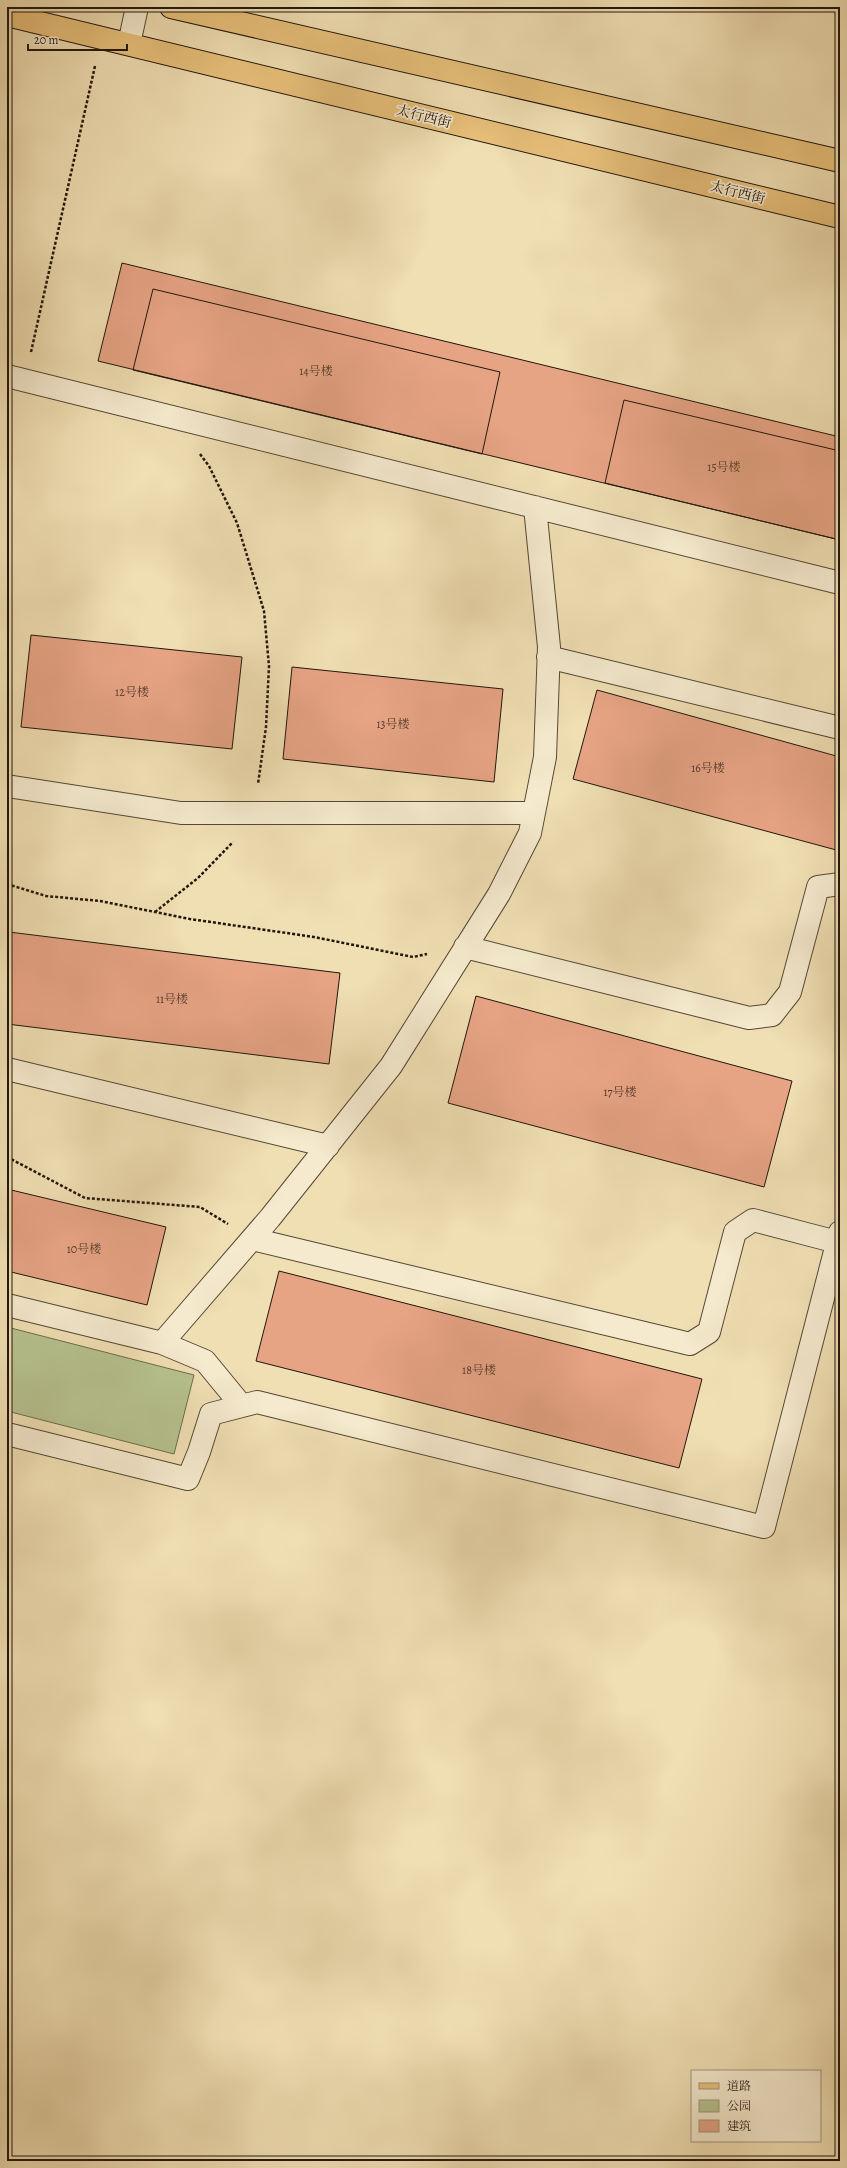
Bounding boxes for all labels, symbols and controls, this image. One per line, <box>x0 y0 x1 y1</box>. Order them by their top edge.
scale bar <box>28 26 127 52</box>
text: 20 m <box>34 32 58 48</box>
street label: 太行西街 <box>394 100 453 132</box>
street label: 太行西街 <box>708 176 767 208</box>
house number: 14号楼 <box>299 363 333 379</box>
house number: 15号楼 <box>707 459 741 475</box>
house number: 12号楼 <box>115 684 149 700</box>
house number: 13号楼 <box>376 716 410 732</box>
house number: 16号楼 <box>691 760 725 776</box>
house number: 11号楼 <box>156 991 188 1007</box>
house number: 17号楼 <box>603 1084 637 1100</box>
house number: 10号楼 <box>67 1241 101 1257</box>
house number: 18号楼 <box>462 1362 496 1378</box>
legend <box>691 2070 821 2142</box>
text: 道路 <box>727 2078 751 2094</box>
text: 公园 <box>727 2098 751 2114</box>
text: 建筑 <box>727 2118 751 2134</box>

